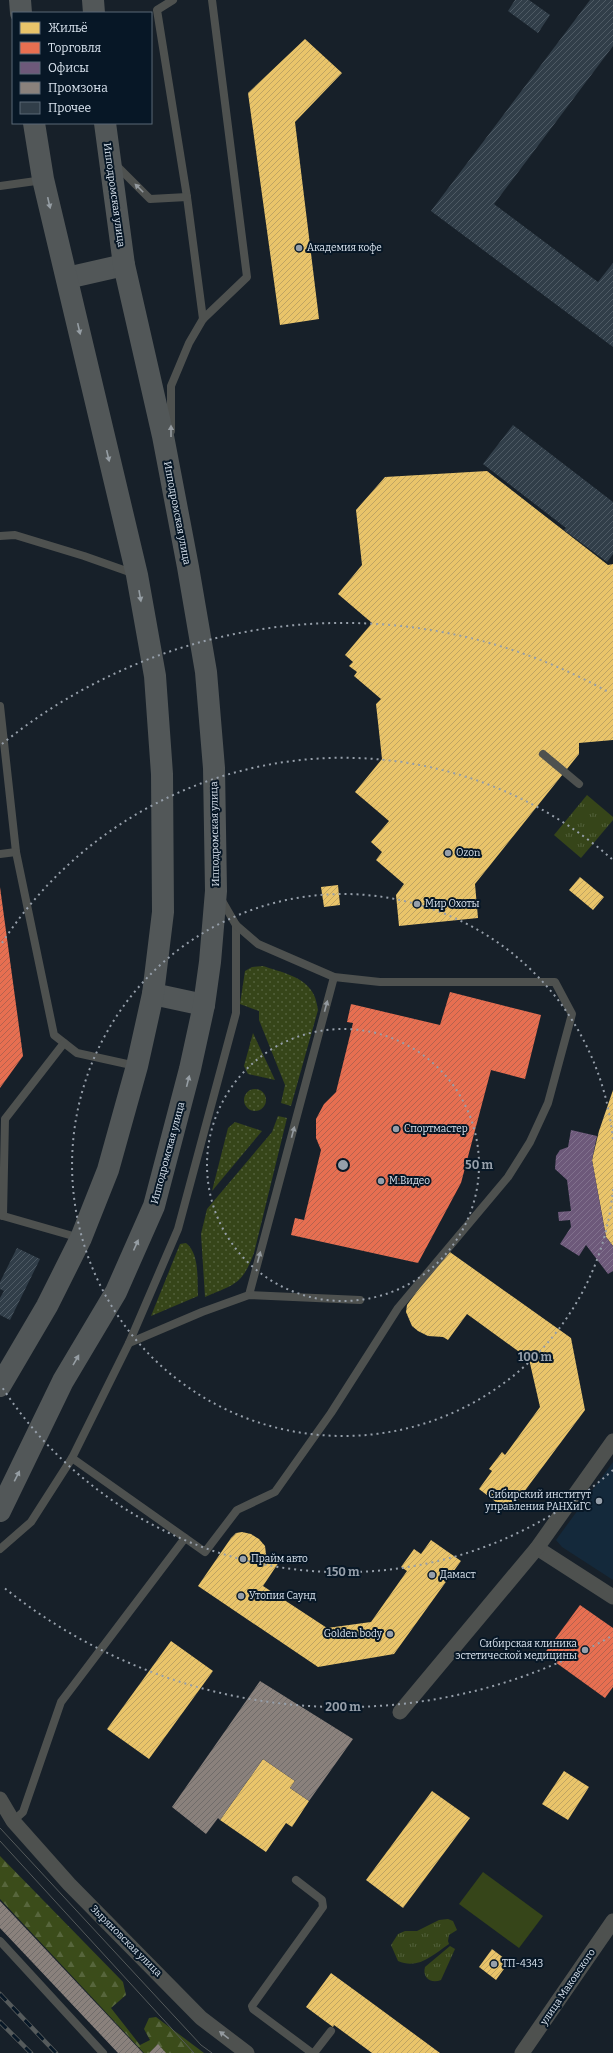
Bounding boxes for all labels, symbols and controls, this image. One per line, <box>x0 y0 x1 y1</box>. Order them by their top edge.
legend <box>12 12 152 124</box>
text: Жильё <box>48 21 88 35</box>
text: Торговля <box>48 41 102 55</box>
text: Офисы <box>48 61 89 75</box>
text: Промзона <box>48 81 108 95</box>
text: Прочее <box>48 101 91 115</box>
street label: Ипподромская улица <box>101 142 127 248</box>
one-way arrow <box>134 183 144 193</box>
one-way arrow <box>46 197 52 209</box>
place label: Академия кофе <box>307 242 382 254</box>
marker: Академия кофе <box>294 243 304 253</box>
one-way arrow <box>76 323 82 335</box>
one-way arrow <box>168 424 174 437</box>
one-way arrow <box>106 449 112 462</box>
street label: Ипподромская улица <box>161 460 193 566</box>
one-way arrow <box>138 590 144 602</box>
street label: Ипподромская улица <box>208 781 222 887</box>
place label: Ozon <box>456 847 481 859</box>
marker: Ozon <box>443 848 453 858</box>
place label: Мир Охоты <box>425 898 479 910</box>
marker: Мир Охоты <box>412 899 422 909</box>
one-way arrow <box>324 1000 330 1012</box>
one-way arrow <box>185 1075 191 1087</box>
street label: Ипподромская улица <box>149 1100 188 1205</box>
place label: Спортмастер <box>404 1123 468 1135</box>
marker: Спортмастер <box>391 1124 401 1134</box>
one-way arrow <box>291 1126 297 1138</box>
centre of rings <box>336 1158 350 1172</box>
text: 50 m <box>465 1158 493 1172</box>
place label: М.Видео <box>389 1175 430 1187</box>
marker: М.Видео <box>376 1176 386 1186</box>
one-way arrow <box>133 1239 140 1251</box>
one-way arrow <box>257 1251 263 1263</box>
text: 100 m <box>518 1350 553 1364</box>
one-way arrow <box>72 1354 79 1366</box>
one-way arrow <box>14 1470 21 1482</box>
place label: Сибирский институт управления РАНХиГС <box>484 1488 591 1513</box>
marker: Сибирский институт управления РАНХиГС <box>594 1496 604 1506</box>
place label: Прайм авто <box>251 1553 308 1565</box>
marker: Прайм авто <box>238 1554 248 1564</box>
text: 150 m <box>327 1565 360 1579</box>
place label: Дамаст <box>440 1569 476 1581</box>
marker: Дамаст <box>427 1570 437 1580</box>
place label: Утопия Саунд <box>249 1590 316 1602</box>
marker: Утопия Саунд <box>236 1591 246 1601</box>
place label: Golden body <box>324 1628 383 1640</box>
marker: Golden body <box>385 1629 395 1639</box>
place label: Сибирская клиника эстетической медицины <box>455 1637 578 1662</box>
marker: Сибирская клиника эстетической медицины <box>580 1645 590 1655</box>
text: 200 m <box>325 1700 361 1714</box>
street label: Зыряновская улица <box>88 1903 165 1980</box>
street label: улица Маковского <box>538 1946 598 2028</box>
place label: ТП-4343 <box>502 1958 543 1970</box>
marker: ТП-4343 <box>489 1959 499 1969</box>
one-way arrow <box>219 2031 230 2040</box>

